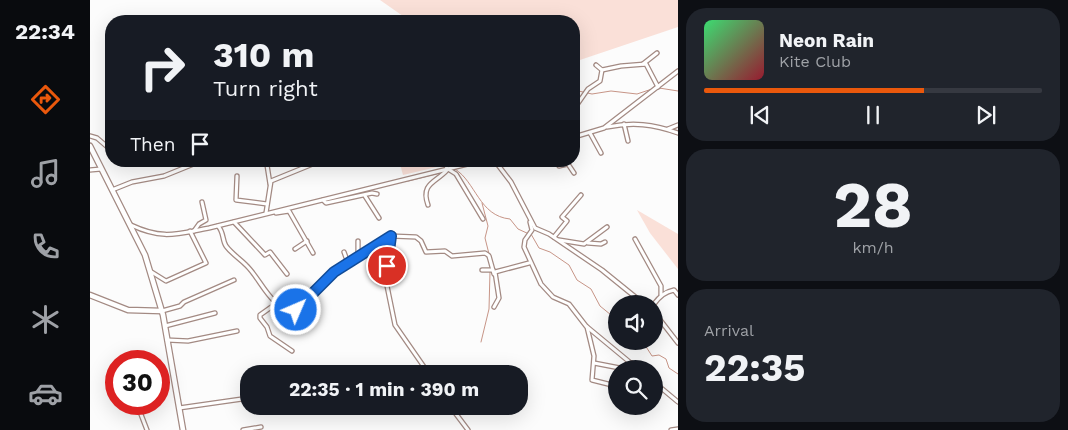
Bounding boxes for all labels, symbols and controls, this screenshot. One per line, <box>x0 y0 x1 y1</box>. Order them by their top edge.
text: 22:34 <box>15 19 75 44</box>
text: Neon Rain <box>779 29 874 52</box>
text: 310 m <box>213 34 314 76</box>
icon: right <box>130 35 195 100</box>
text: Kite Club <box>779 52 851 71</box>
text: Turn right <box>213 76 318 101</box>
icon: directions <box>28 82 63 117</box>
icon: previous <box>746 101 774 129</box>
icon: pause <box>859 101 887 129</box>
icon: next <box>972 101 1000 129</box>
icon: arrive <box>186 130 214 158</box>
text: Then <box>130 133 176 156</box>
icon: music <box>28 156 63 191</box>
text: 28 <box>833 167 913 243</box>
icon: phone <box>28 229 63 264</box>
text: km/h <box>852 238 894 257</box>
pin <box>366 245 408 287</box>
icon: arrive <box>373 252 401 280</box>
position arrow <box>269 283 321 335</box>
map controls <box>608 295 663 415</box>
button: sound <box>608 295 663 350</box>
icon: climate <box>28 302 63 337</box>
text: Arrival <box>704 321 754 340</box>
text: 22:35 <box>704 346 805 390</box>
speed limit sign: 30 <box>105 350 170 415</box>
button: search <box>608 360 663 415</box>
icon: car <box>28 376 63 411</box>
text: 22:35 · 1 min · 390 m <box>289 378 479 401</box>

